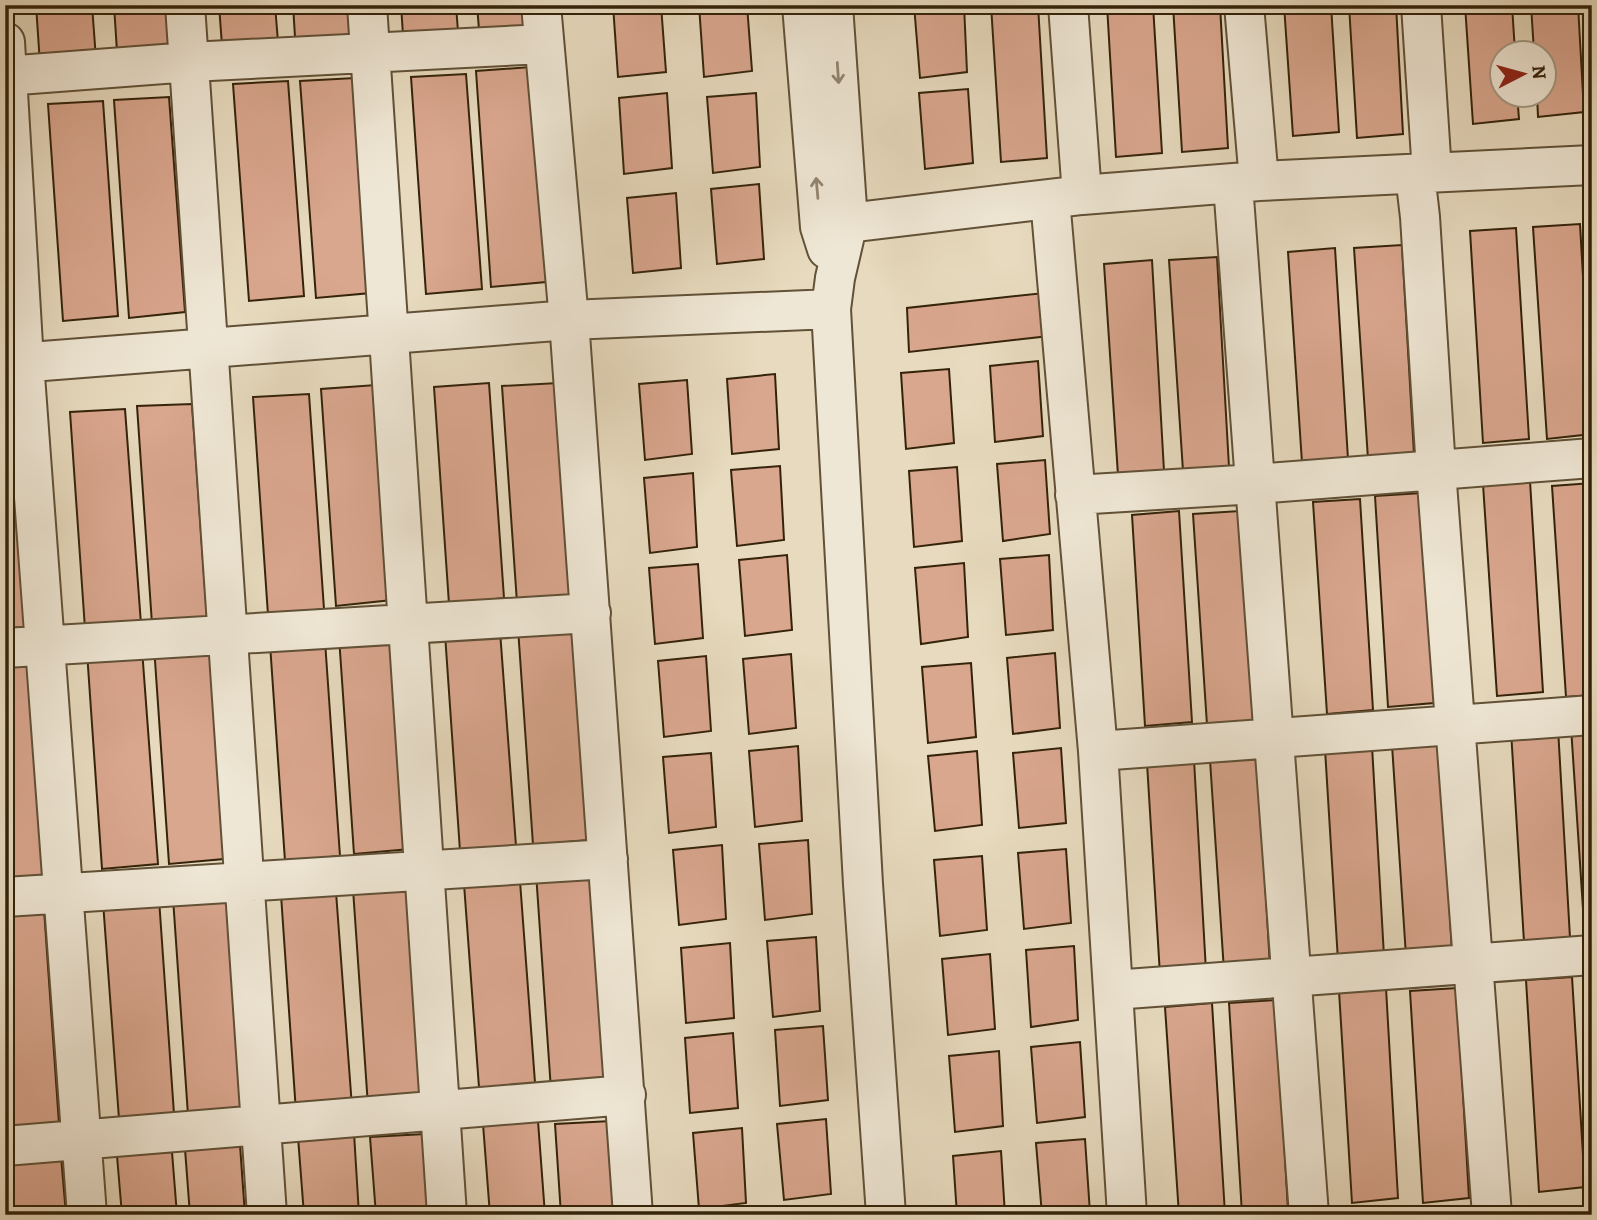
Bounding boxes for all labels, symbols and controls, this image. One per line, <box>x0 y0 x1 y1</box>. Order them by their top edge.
north arrow <box>1488 38 1558 108</box>
one-way arrow <box>832 62 845 84</box>
text: N <box>1525 64 1553 81</box>
one-way arrow <box>810 177 823 200</box>

